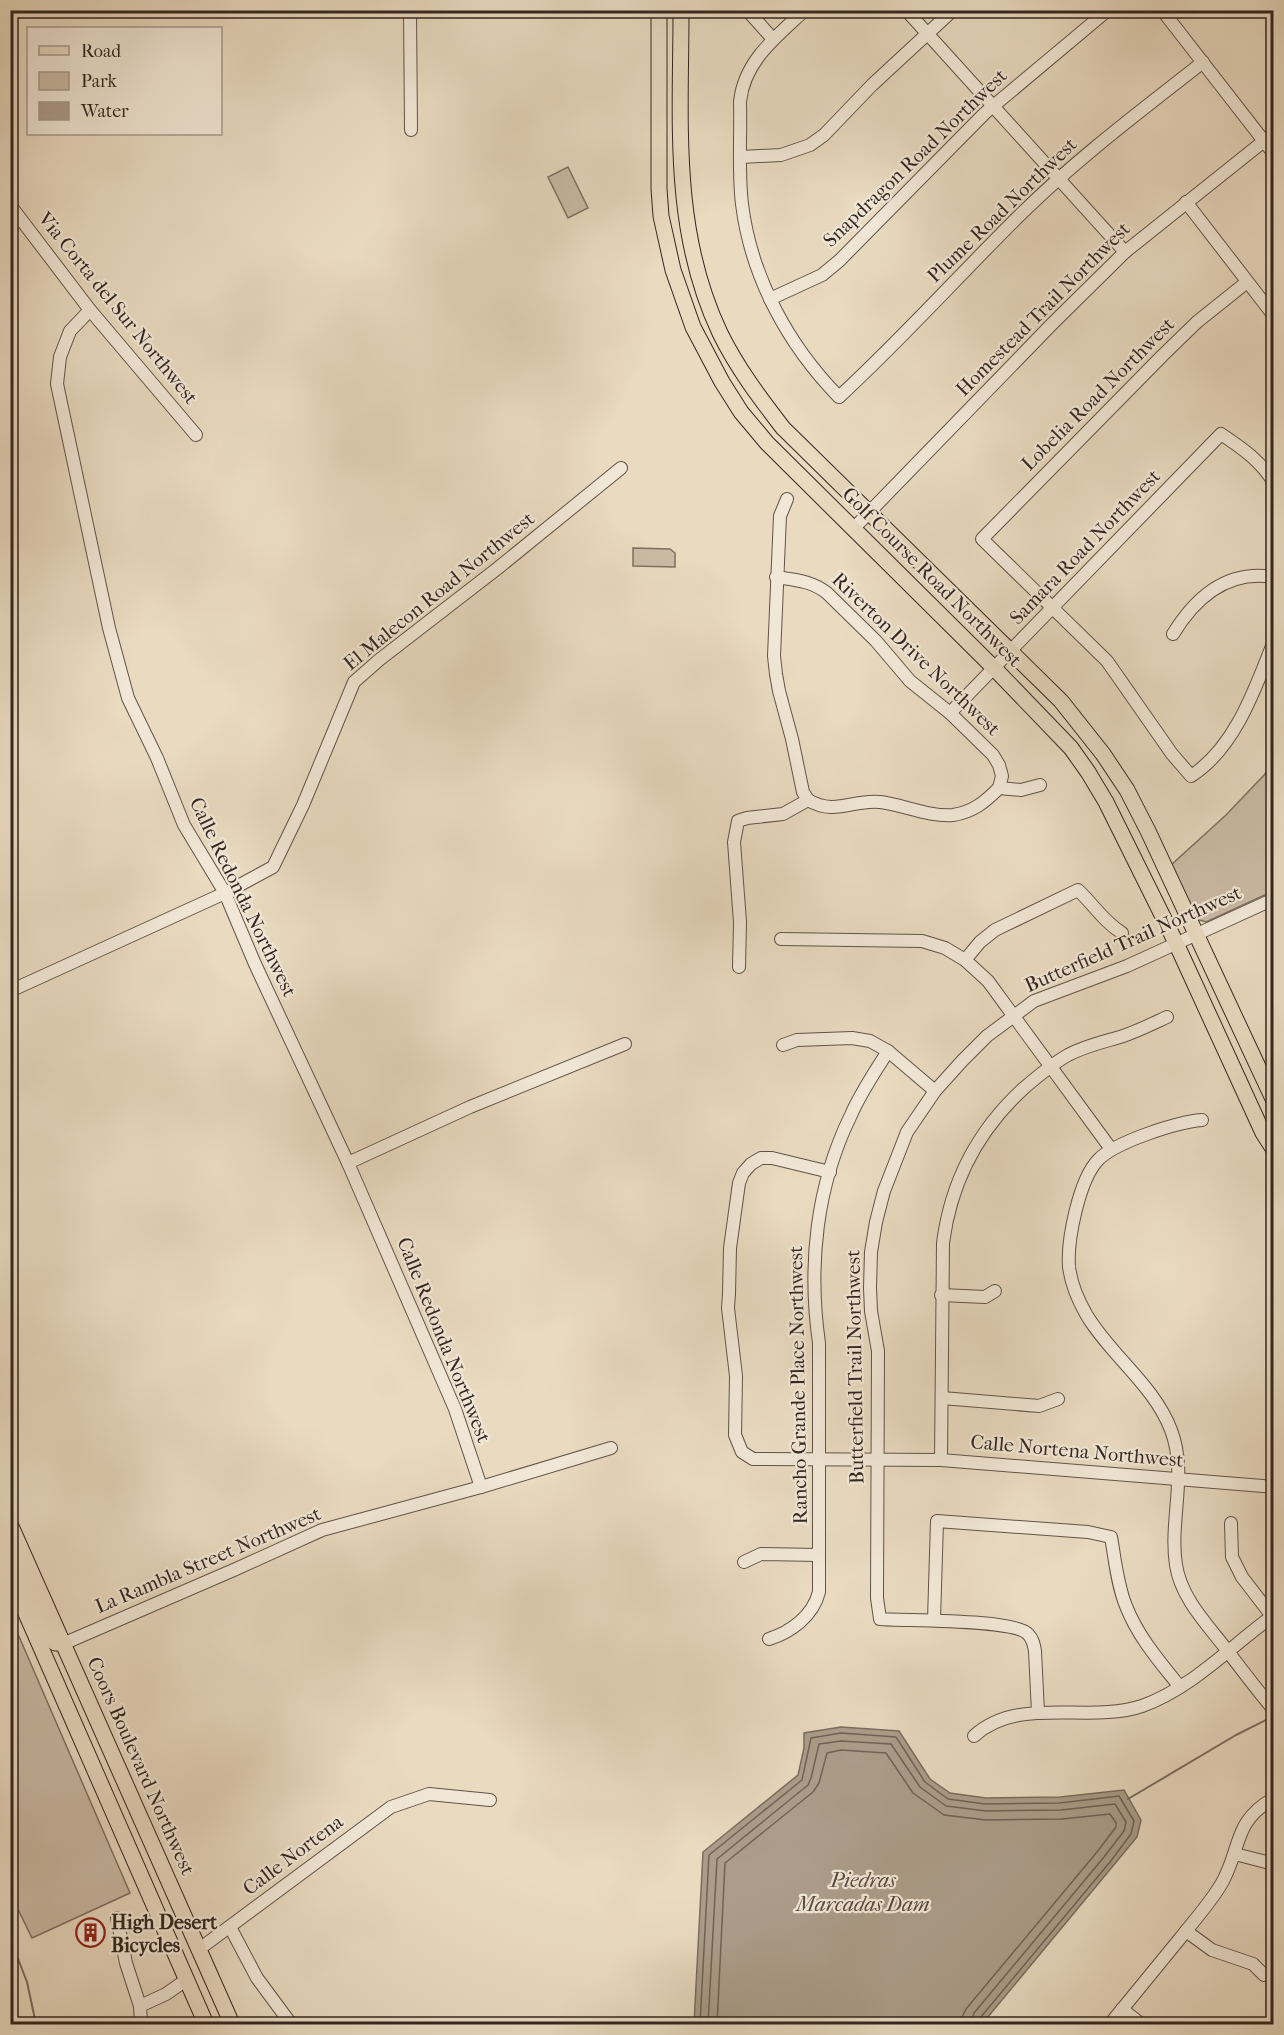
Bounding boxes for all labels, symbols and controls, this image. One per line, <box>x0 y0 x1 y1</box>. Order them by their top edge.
legend <box>27 27 222 135</box>
text: Road <box>81 41 121 62</box>
street label: Snapdragon Road Northwest <box>818 64 1012 252</box>
text: Park <box>81 71 118 92</box>
text: Water <box>80 101 129 122</box>
street label: Plume Road Northwest <box>923 133 1081 287</box>
street label: Via Corta del Sur Northwest <box>33 207 203 409</box>
street label: Homestead Trail Northwest <box>951 217 1135 401</box>
street label: Lobelia Road Northwest <box>1017 313 1179 475</box>
street label: Samara Road Northwest <box>1005 465 1165 629</box>
street label: Golf Course Road Northwest <box>837 482 1027 672</box>
street label: El Malecon Road Northwest <box>339 507 539 675</box>
street label: Riverton Drive Northwest <box>827 568 1005 740</box>
street label: Calle Redonda Northwest <box>185 793 301 1001</box>
street label: Butterfield Trail Northwest <box>1021 881 1245 997</box>
street label: Calle Redonda Northwest <box>392 1234 496 1446</box>
street label: Rancho Grande Place Northwest <box>784 1246 812 1524</box>
street label: Butterfield Trail Northwest <box>841 1250 869 1484</box>
street label: Calle Nortena Northwest <box>970 1430 1184 1472</box>
street label: La Rambla Street Northwest <box>92 1502 324 1618</box>
street label: Coors Boulevard Northwest <box>83 1654 199 1878</box>
street label: Calle Nortena <box>239 1810 348 1900</box>
water label: Piedras Marcadas Dam <box>794 1868 930 1916</box>
place label: High Desert Bicycles <box>111 1911 218 1957</box>
building icon: High Desert Bicycles <box>74 1917 106 1949</box>

